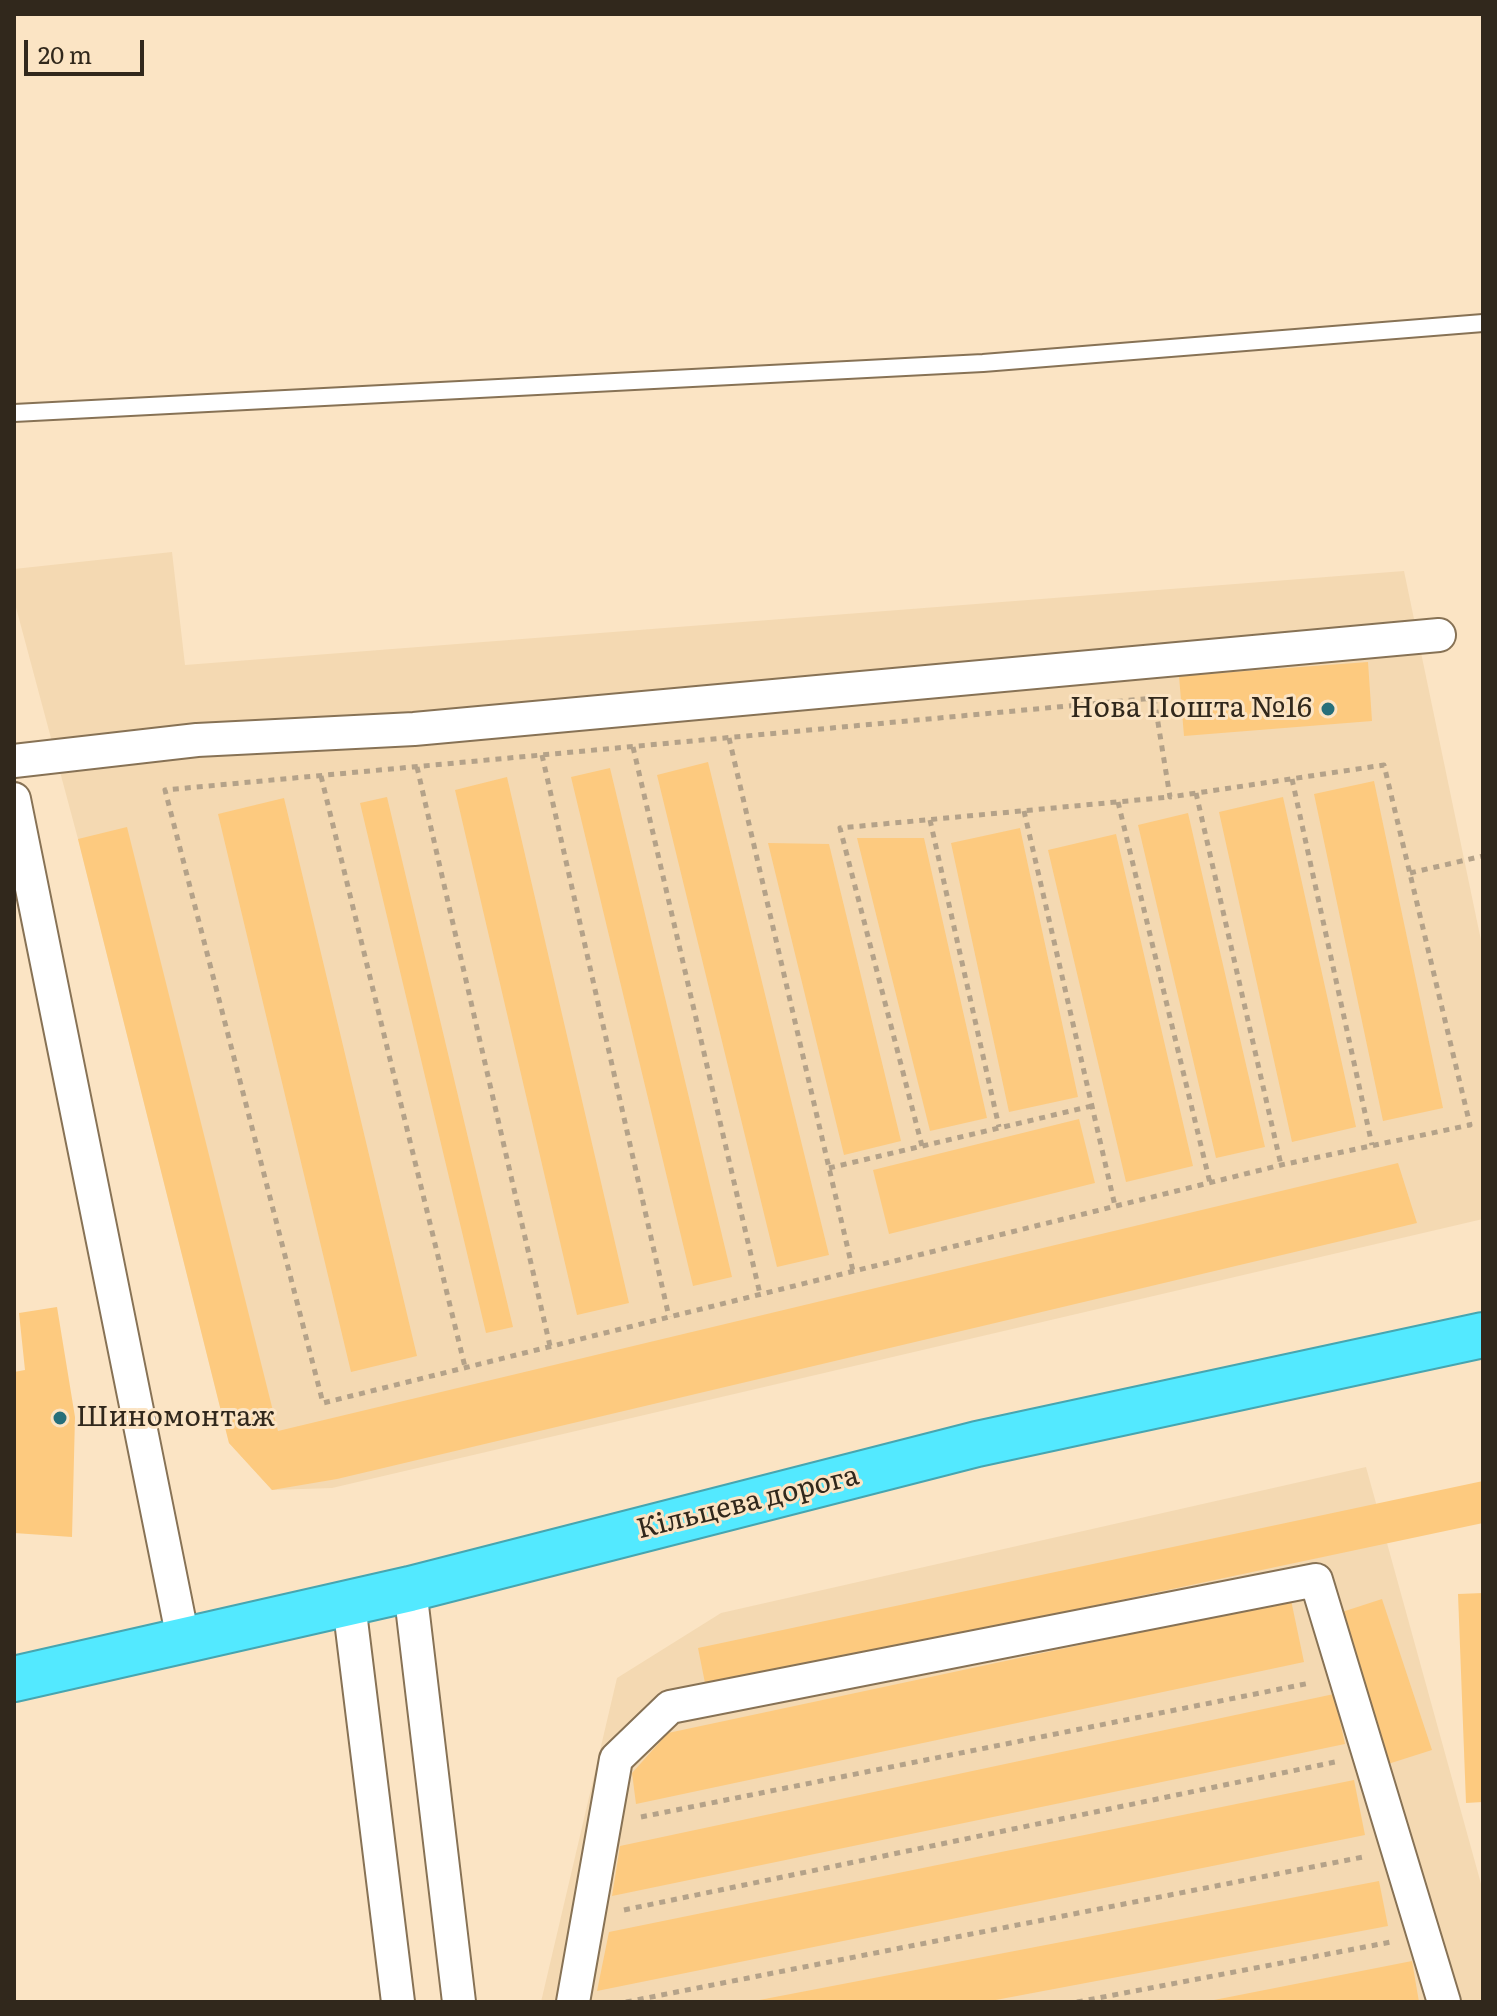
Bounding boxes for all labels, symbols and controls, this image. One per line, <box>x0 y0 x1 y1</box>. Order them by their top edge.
scale bar <box>28 24 148 74</box>
text: 20 m <box>38 36 92 71</box>
place label: Нова Пошта №16 <box>1070 692 1312 726</box>
marker: Нова Пошта №16 <box>1319 700 1337 718</box>
place label: Шиномонтаж <box>76 1401 275 1435</box>
marker: Шиномонтаж <box>51 1409 69 1427</box>
street label: Кільцева дорога <box>633 1459 863 1547</box>

